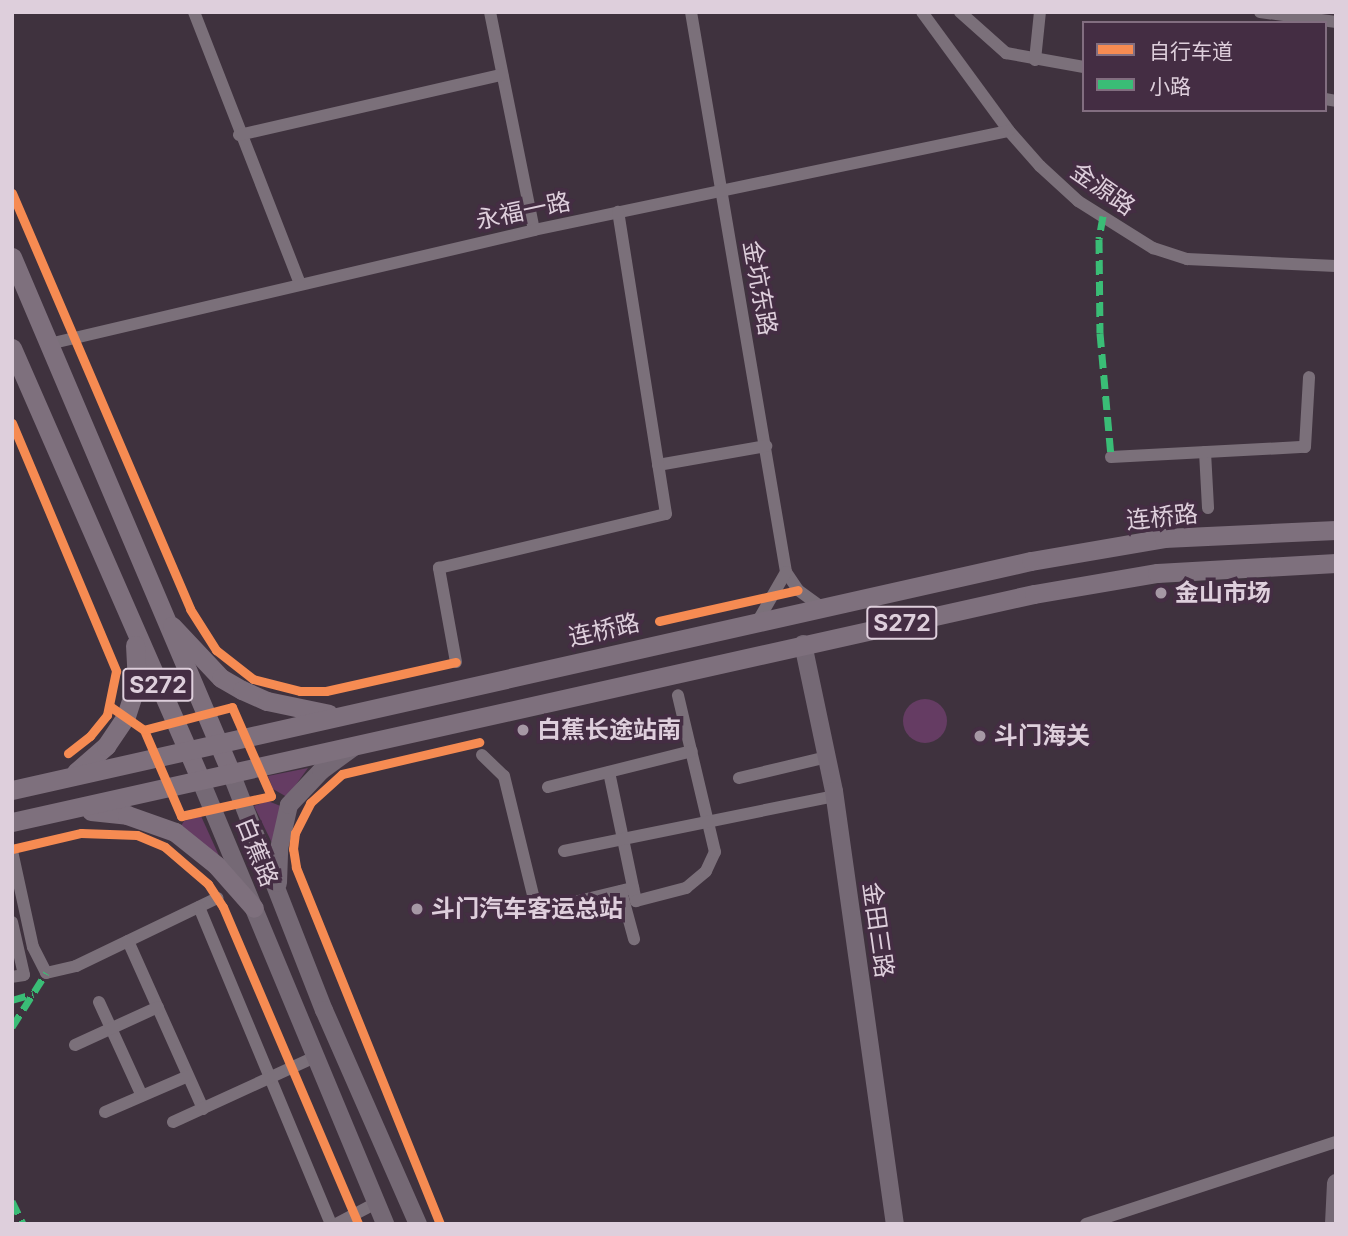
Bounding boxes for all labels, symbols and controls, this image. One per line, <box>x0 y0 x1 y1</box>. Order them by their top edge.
legend <box>1082 21 1327 112</box>
text: 自行车道 <box>1149 39 1233 64</box>
text: 小路 <box>1149 74 1191 99</box>
street label: 金源路 <box>1065 157 1141 221</box>
street label: 永福一路 <box>473 187 573 235</box>
street label: 金坑东路 <box>737 238 783 338</box>
street label: 连桥路 <box>1125 499 1199 535</box>
place label: 金山市场 <box>1175 579 1271 607</box>
marker: 金山市场 <box>1153 585 1169 601</box>
road number: S272 <box>865 604 939 642</box>
street label: 连桥路 <box>566 608 642 652</box>
road number: S272 <box>121 666 195 705</box>
place label: 白蕉长途站南 <box>537 716 681 744</box>
marker: 白蕉长途站南 <box>515 722 531 738</box>
place label: 斗门海关 <box>994 722 1090 750</box>
marker: 斗门海关 <box>972 728 988 744</box>
street label: 白蕉路 <box>230 813 284 891</box>
street label: 金田三路 <box>857 880 899 980</box>
place label: 斗门汽车客运总站 <box>431 895 623 923</box>
marker: 斗门汽车客运总站 <box>409 901 425 917</box>

